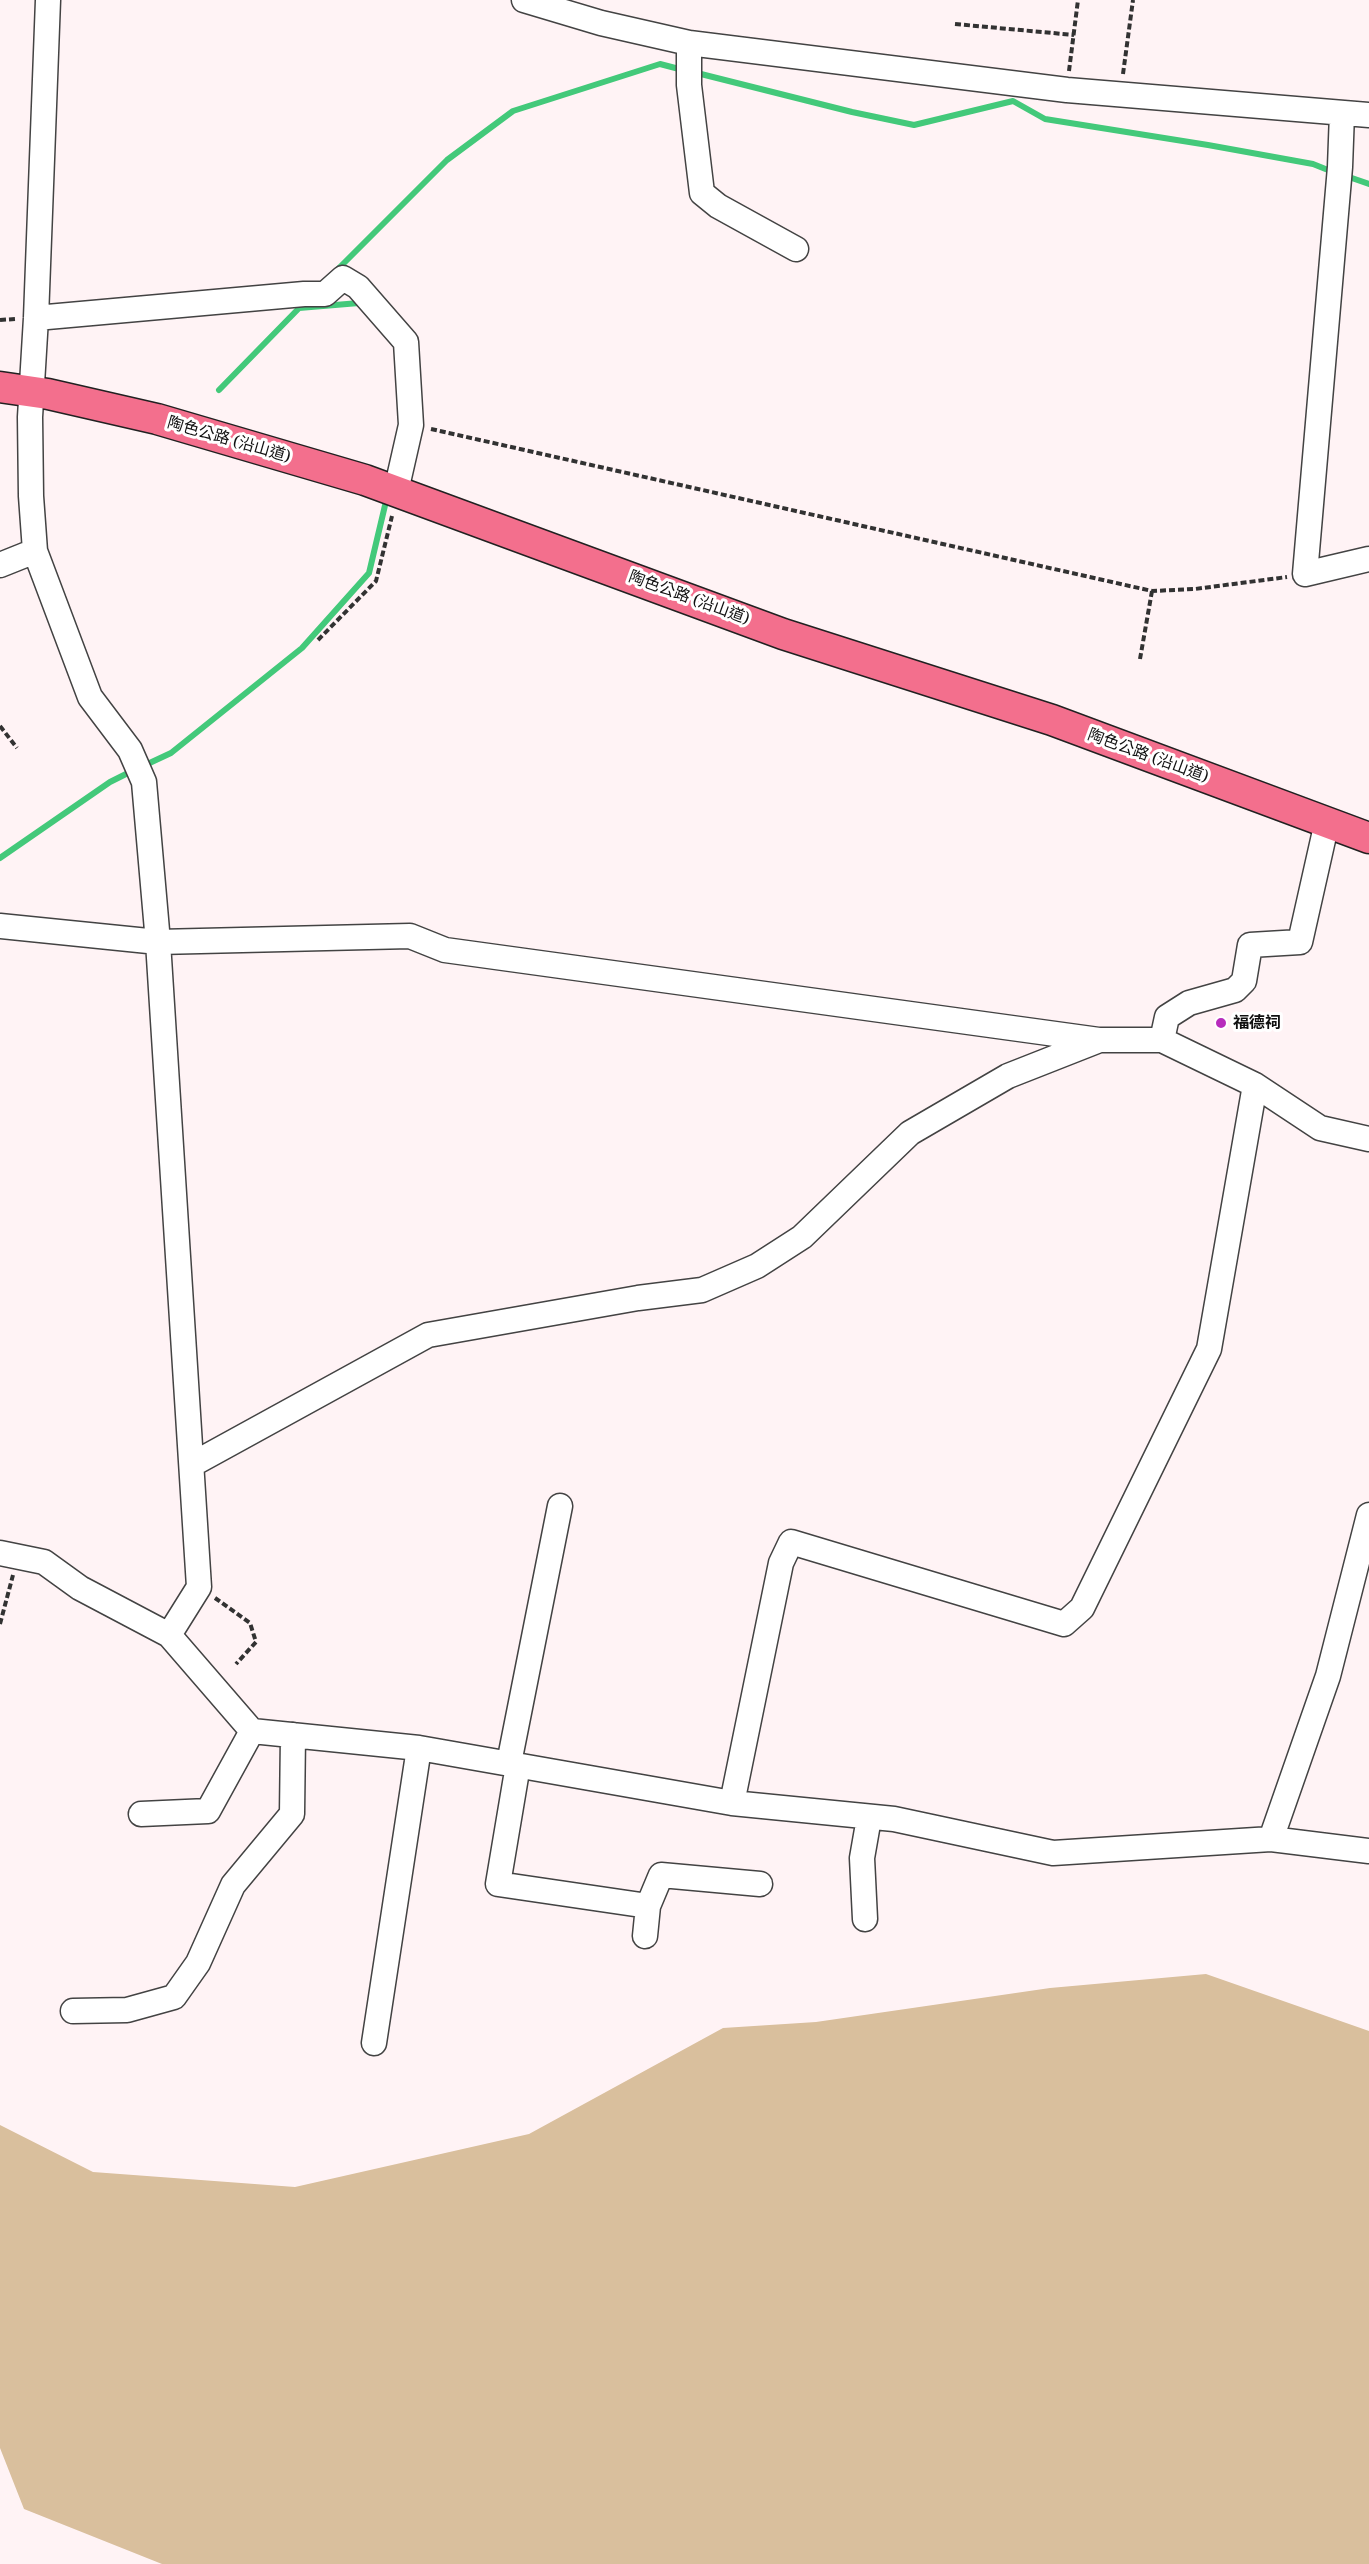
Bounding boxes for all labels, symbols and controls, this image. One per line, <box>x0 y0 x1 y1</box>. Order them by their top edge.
street label: 陶色公路 (沿山道) <box>165 413 293 467</box>
street label: 陶色公路 (沿山道) <box>626 567 752 629</box>
street label: 陶色公路 (沿山道) <box>1085 725 1211 787</box>
place label: 福德祠 <box>1233 1013 1281 1033</box>
marker: 福德祠 <box>1214 1016 1228 1030</box>

